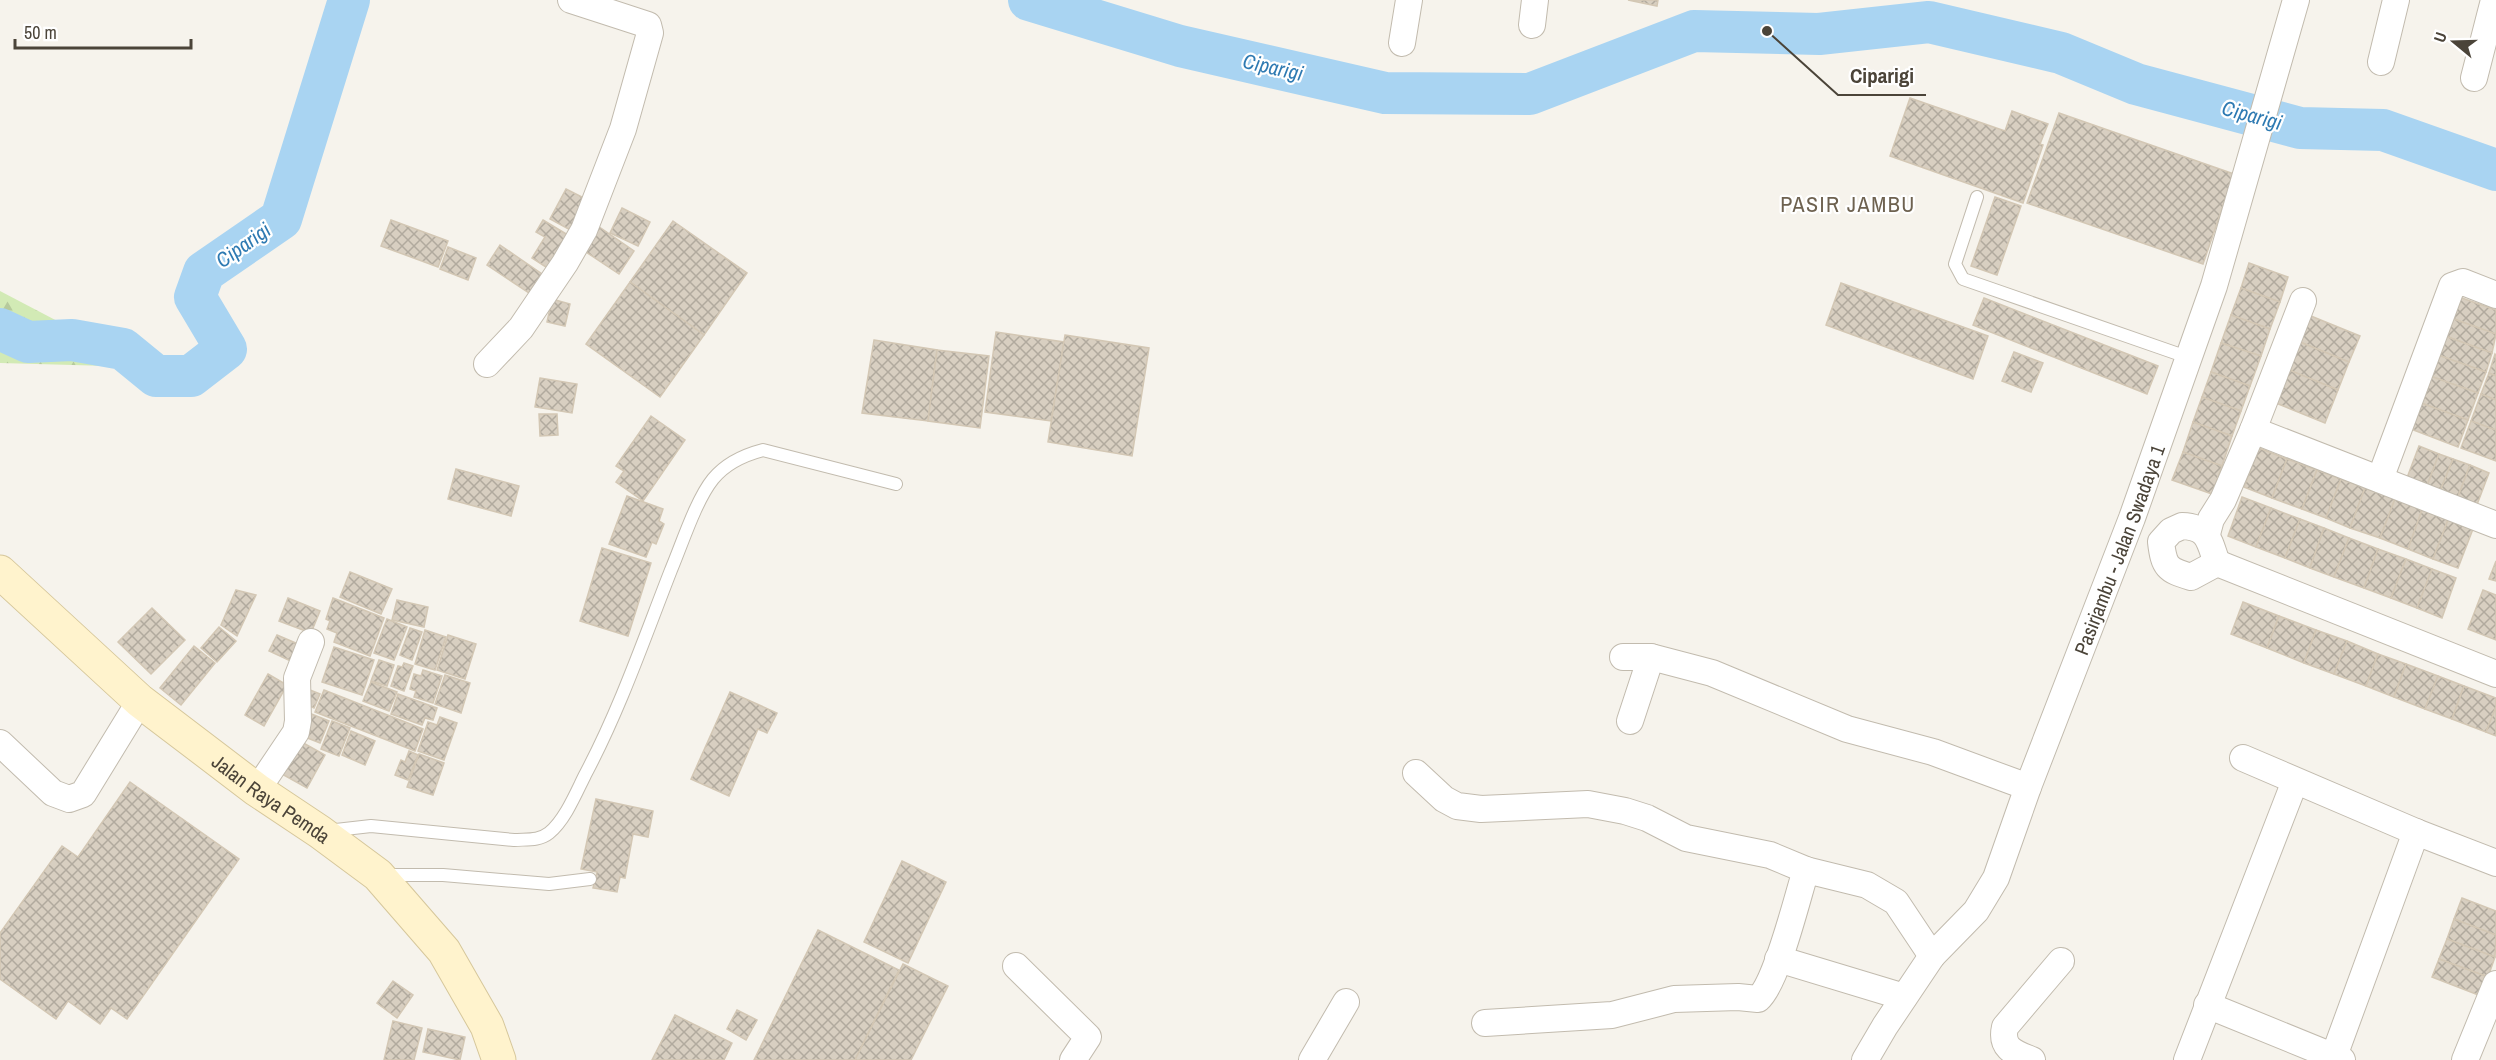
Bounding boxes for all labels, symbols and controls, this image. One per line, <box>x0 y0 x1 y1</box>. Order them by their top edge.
scale bar <box>15 12 190 50</box>
north arrow <box>2424 12 2484 72</box>
text: 50 m <box>24 20 57 45</box>
text: U <box>2428 29 2452 45</box>
water label: Ciparigi <box>1240 46 1306 88</box>
callout: Ciparigi <box>1838 56 1926 95</box>
text: Ciparigi <box>1850 61 1914 90</box>
water label: Ciparigi <box>2219 93 2286 137</box>
district label: PASIR JAMBU <box>1780 189 1916 219</box>
water label: Ciparigi <box>210 215 277 274</box>
street label: Pasirjambu - Jalan Swadaya 1 <box>2067 441 2170 659</box>
street label: Jalan Raya Pemda <box>207 747 336 849</box>

